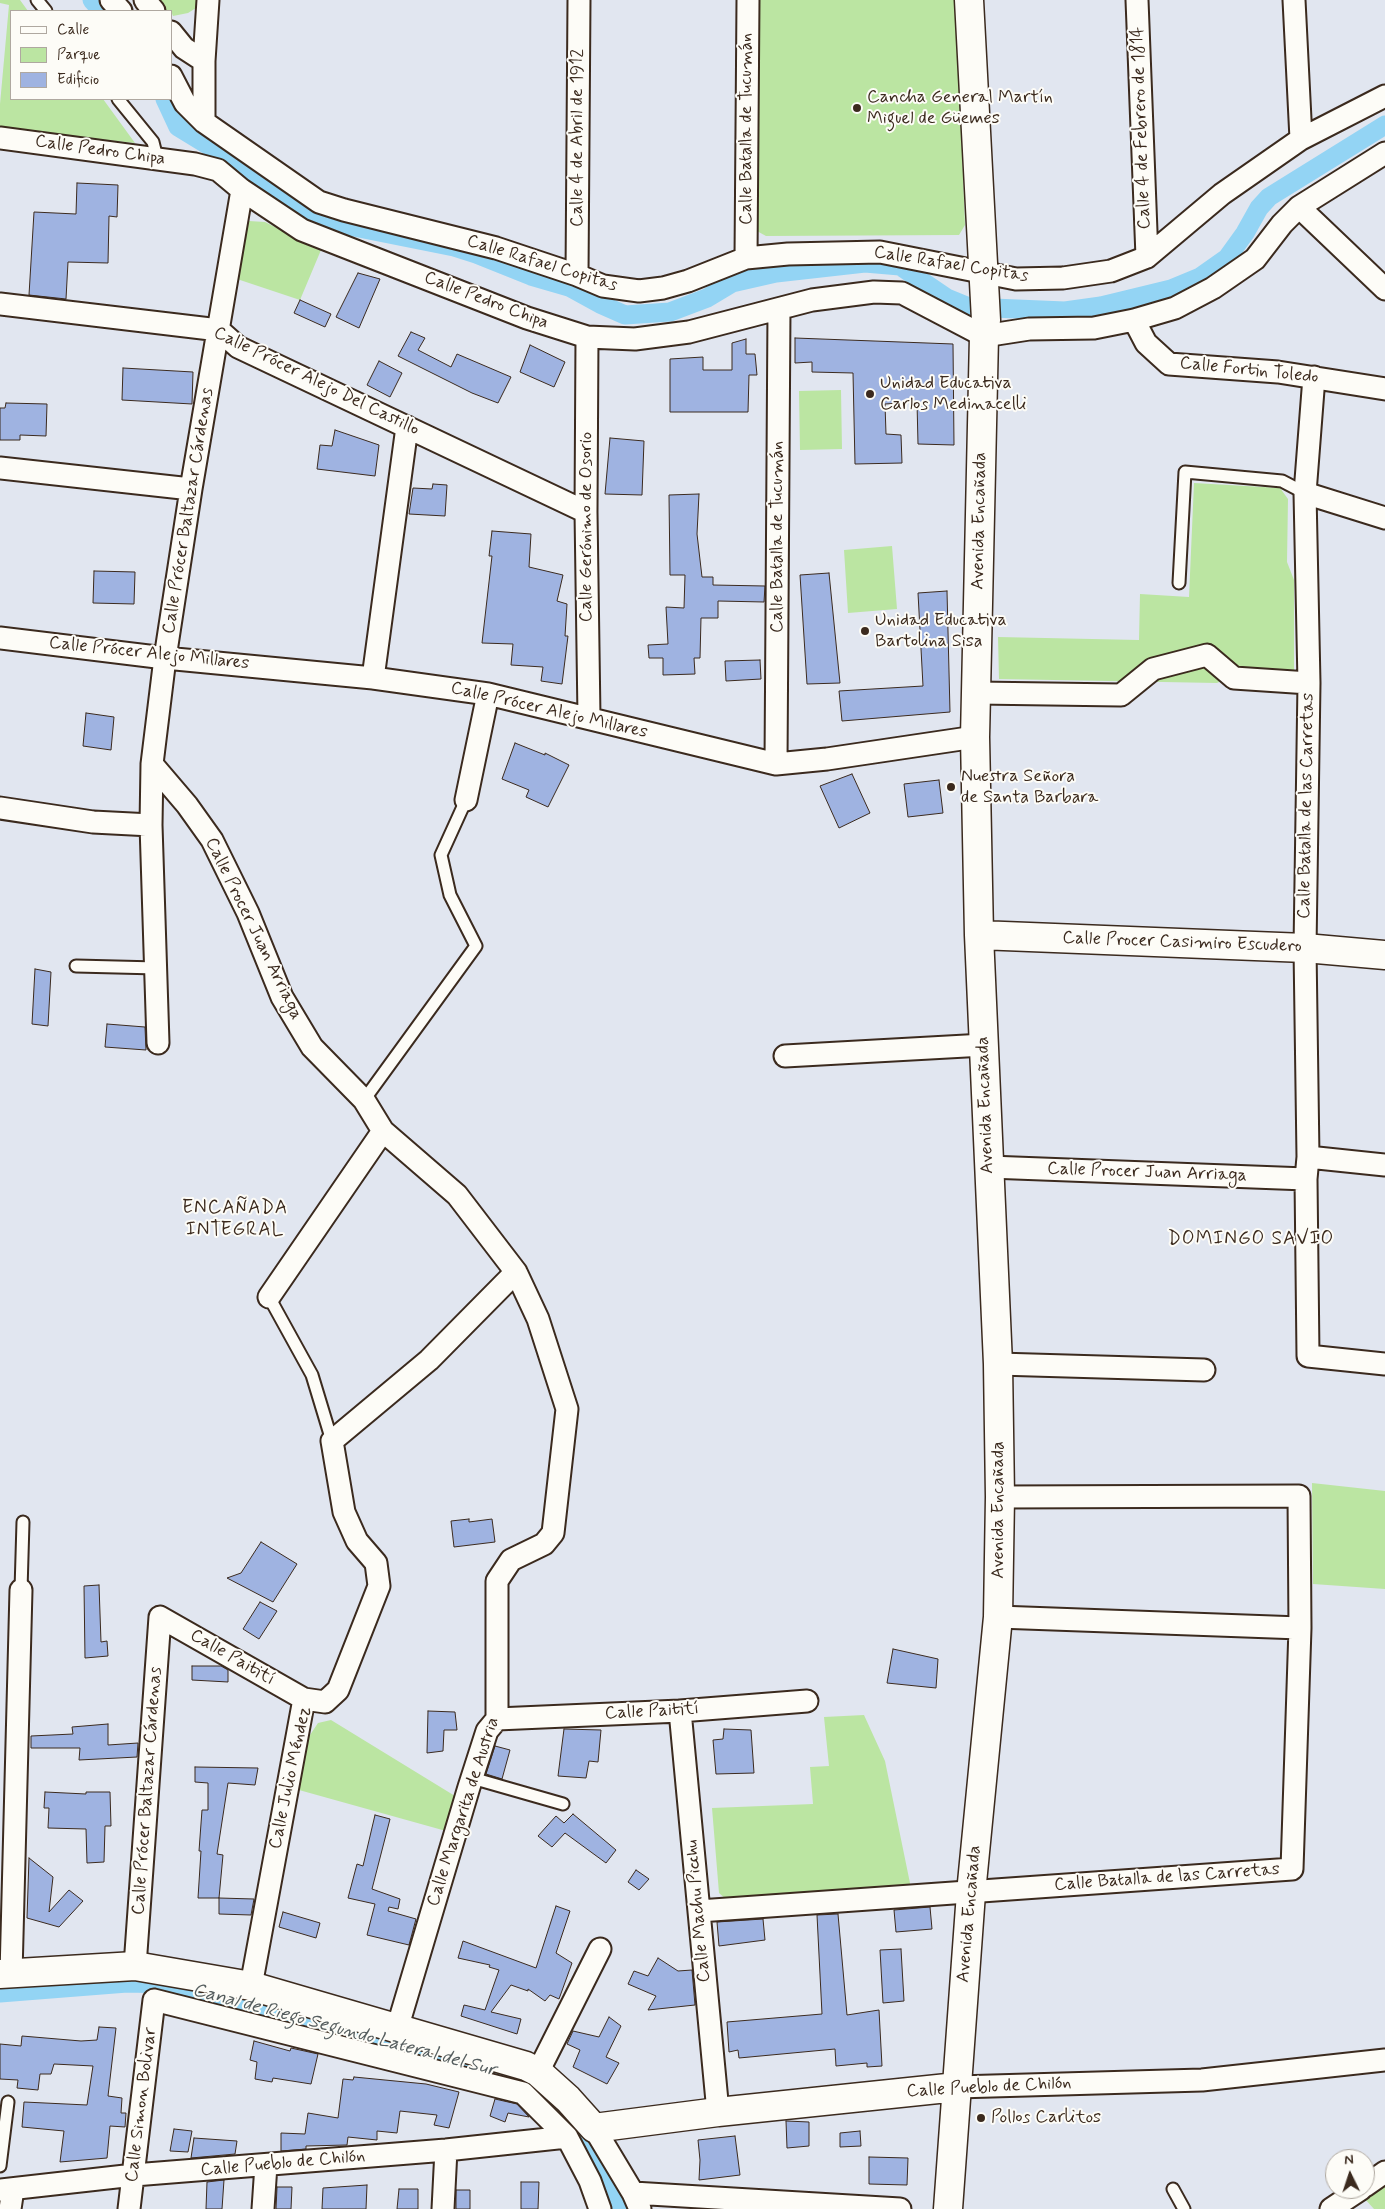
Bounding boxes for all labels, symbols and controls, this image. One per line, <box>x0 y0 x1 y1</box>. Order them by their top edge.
legend <box>10 10 172 100</box>
text: Calle <box>57 20 89 40</box>
street label: Calle 4 de Febrero de 1814 <box>1128 26 1156 230</box>
street label: Calle Batalla de Tucumán <box>736 33 758 225</box>
text: Parque <box>57 45 100 65</box>
street label: Calle 4 de Abril de 1912 <box>567 49 589 227</box>
text: Edificio <box>57 70 99 90</box>
place label: Cancha General Martín Miguel de Güemes <box>867 87 1053 130</box>
marker: Cancha General Martín Miguel de Güemes <box>851 102 863 114</box>
street label: Calle Pedro Chipa <box>33 131 167 171</box>
street label: Calle Rafael Copitas <box>464 231 620 297</box>
street label: Calle Rafael Copitas <box>872 242 1030 288</box>
street label: Calle Pedro Chipa <box>421 267 551 335</box>
street label: Calle Prócer Alejo Del Castillo <box>210 323 422 441</box>
street label: Calle Fortin Toledo <box>1178 353 1320 389</box>
place label: Unidad Educativa Carlos Medinacelli <box>880 373 1027 416</box>
street label: Calle Prócer Baltazar Cárdenas <box>159 386 219 636</box>
marker: Unidad Educativa Carlos Medinacelli <box>864 388 876 400</box>
street label: Calle Gerónimo de Osorio <box>576 432 598 622</box>
street label: Calle Batalla de Tucumán <box>767 441 789 633</box>
street label: Avenida Encañada <box>968 452 992 590</box>
place label: Unidad Educativa Bartolina Sisa <box>875 610 1007 652</box>
marker: Unidad Educativa Bartolina Sisa <box>859 625 871 637</box>
street label: Calle Prócer Alejo Millares <box>48 633 250 675</box>
street label: Calle Prócer Alejo Millares <box>448 678 650 744</box>
street label: Calle Batalla de las Carretas <box>1294 693 1320 919</box>
place label: Nuestra Señora de Santa Barbara <box>961 766 1098 809</box>
marker: Nuestra Señora de Santa Barbara <box>945 781 957 793</box>
street label: Calle Procer Juan Arriaga <box>199 834 307 1024</box>
street label: Calle Procer Casimiro Escudero <box>1062 928 1302 958</box>
street label: Avenida Encañada <box>973 1036 999 1174</box>
street label: Calle Procer Juan Arriaga <box>1047 1159 1247 1187</box>
district label: ENCAÑADA INTEGRAL <box>182 1198 288 1242</box>
district label: DOMINGO SAVIO <box>1166 1229 1336 1251</box>
street label: Avenida Encañada <box>988 1441 1010 1579</box>
street label: Calle Paitití <box>186 1625 278 1691</box>
street label: Calle Prócer Baltazar Cárdenas <box>129 1666 167 1916</box>
street label: Calle Paitití <box>604 1699 700 1725</box>
street label: Calle Julio Méndez <box>265 1705 317 1851</box>
street label: Calle Margarita de Austria <box>423 1715 505 1909</box>
street label: Calle Machu Picchu <box>682 1839 716 1983</box>
street label: Avenida Encañada <box>953 1845 987 1983</box>
street label: Calle Batalla de las Carretas <box>1053 1859 1281 1897</box>
water label: Canal de Riego Segundo Lateral del Sur <box>190 1979 498 2083</box>
street label: Calle Simon Bolivar <box>122 2026 162 2184</box>
street label: Calle Pueblo de Chilón <box>906 2073 1072 2103</box>
place label: Pollos Carlitos <box>991 2107 1101 2129</box>
marker: Pollos Carlitos <box>975 2112 987 2124</box>
street label: Calle Pueblo de Chilón <box>200 2146 366 2182</box>
north arrow <box>1325 2149 1375 2199</box>
text: N <box>1344 2151 1354 2169</box>

